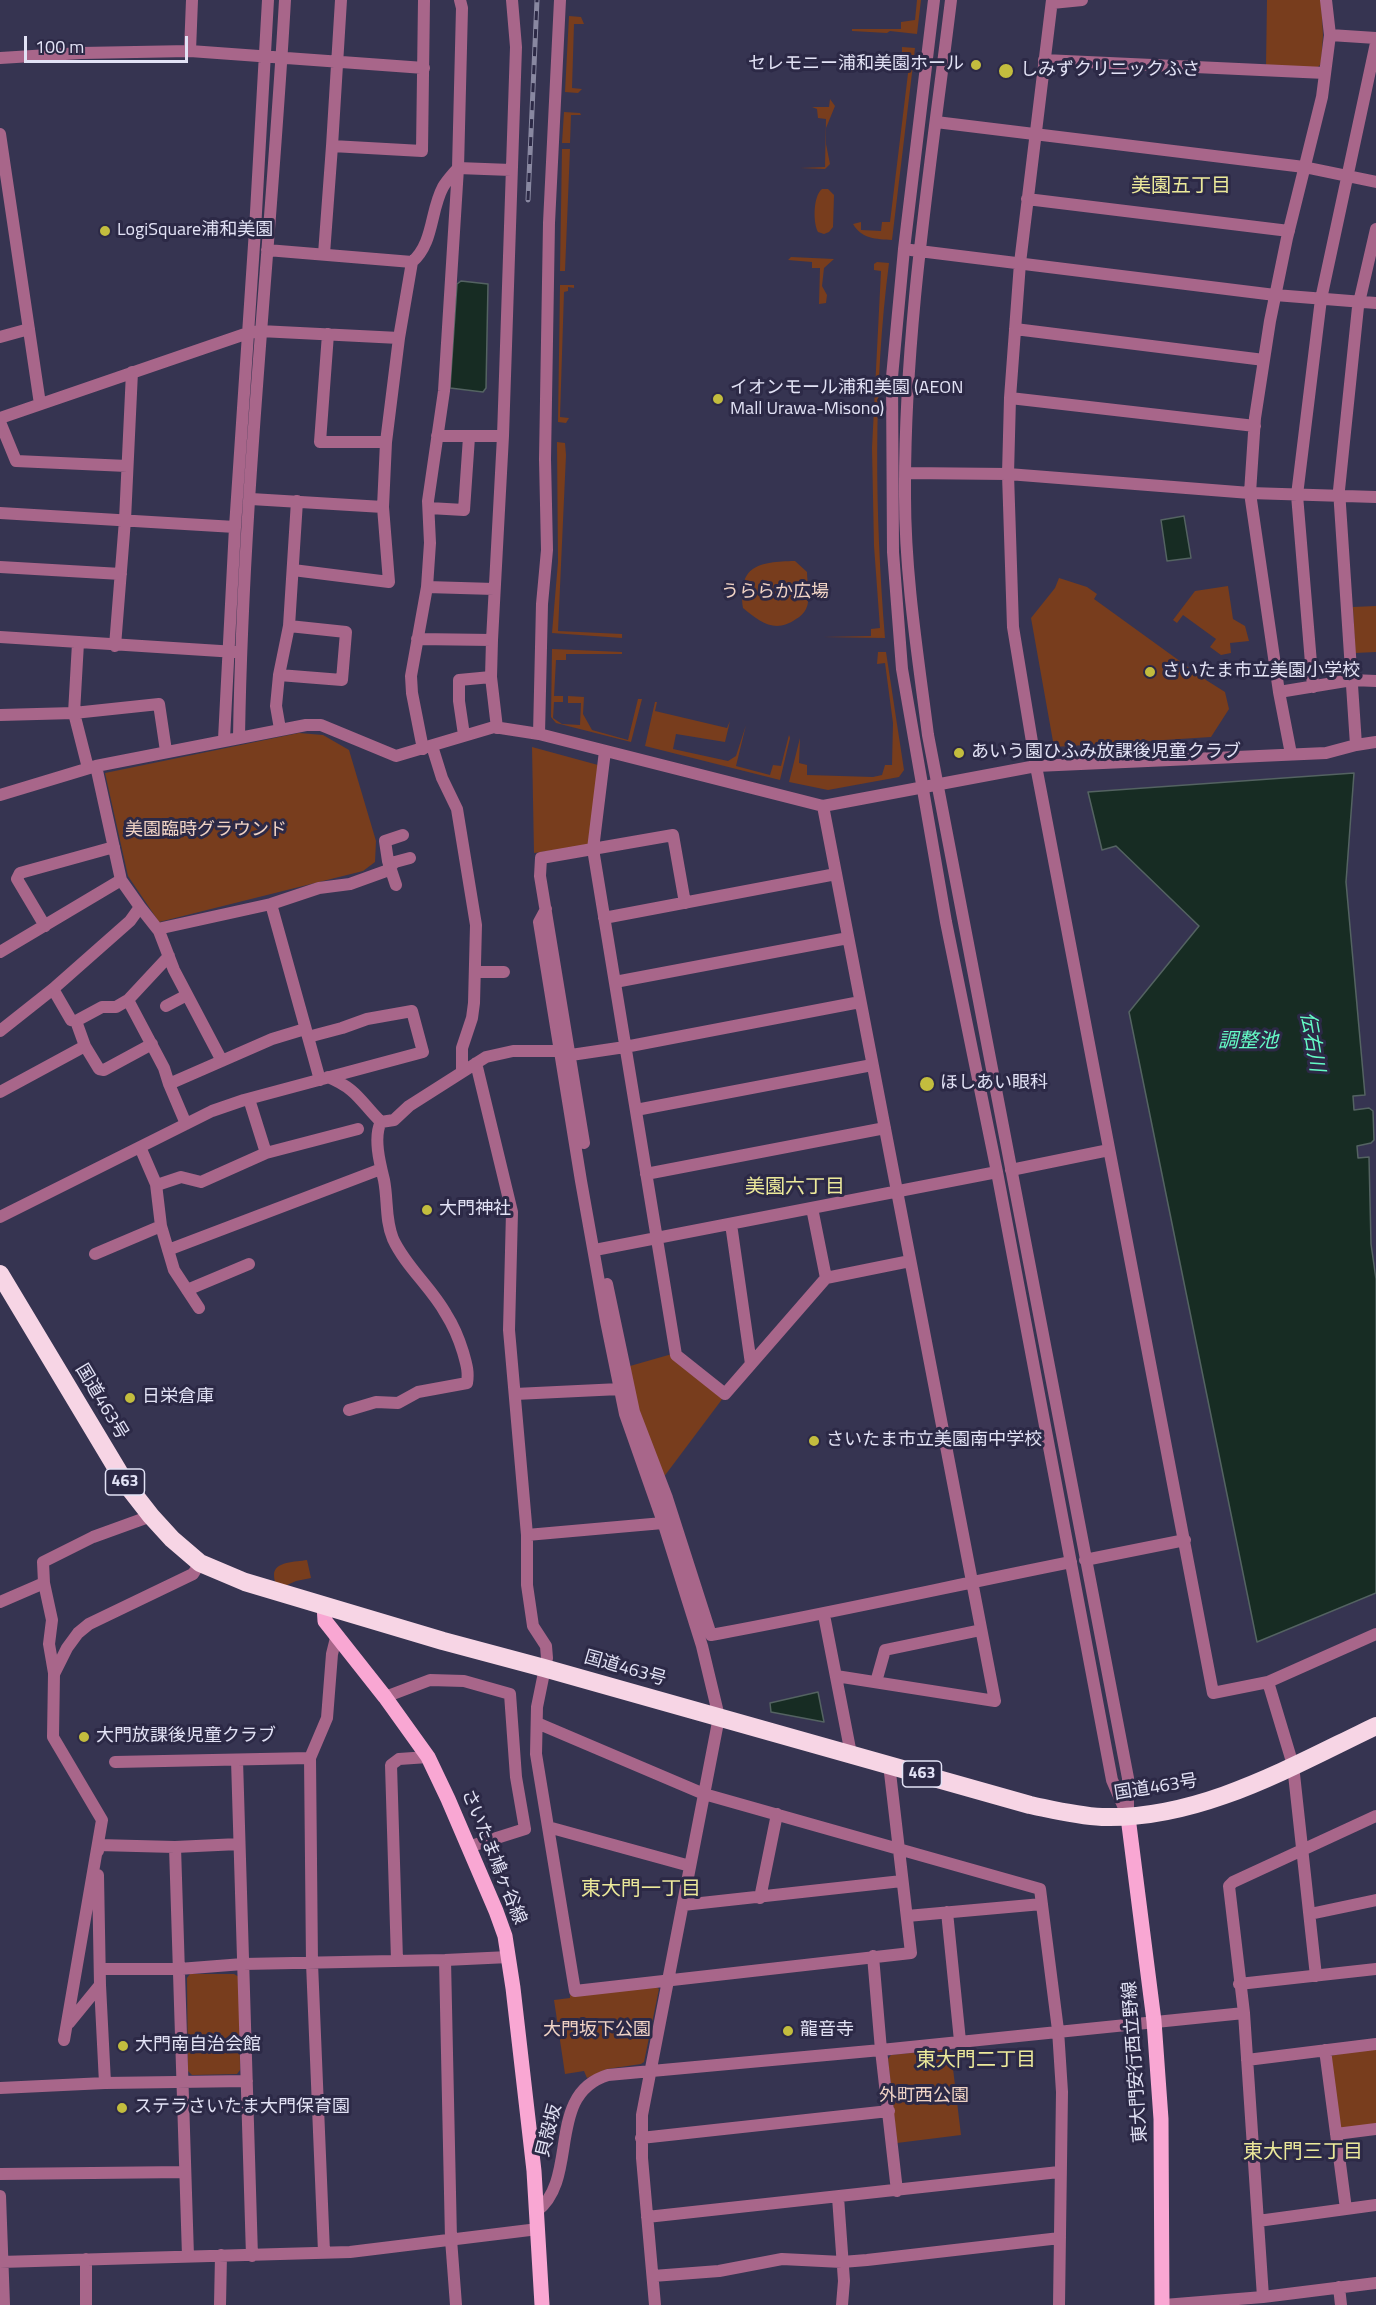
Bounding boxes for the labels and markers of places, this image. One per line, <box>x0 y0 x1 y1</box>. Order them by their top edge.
place label: セレモニー浦和美園ホール <box>748 54 964 76</box>
marker: セレモニー浦和美園ホール <box>969 58 983 72</box>
place label: しみずクリニックふさ <box>1020 60 1200 82</box>
marker: しみずクリニックふさ <box>997 62 1015 80</box>
place label: LogiSquare浦和美園 <box>117 220 273 242</box>
marker: LogiSquare浦和美園 <box>98 224 112 238</box>
place label: イオンモール浦和美園 (AEON Mall Urawa-Misono) <box>730 378 963 420</box>
marker: イオンモール浦和美園 (AEON Mall Urawa-Misono) <box>711 392 725 406</box>
place label: さいたま市立美園小学校 <box>1162 661 1360 683</box>
marker: さいたま市立美園小学校 <box>1143 665 1157 679</box>
place label: あいう園ひふみ放課後児童クラブ <box>971 742 1241 764</box>
marker: あいう園ひふみ放課後児童クラブ <box>952 746 966 760</box>
place label: ほしあい眼科 <box>940 1073 1048 1095</box>
marker: ほしあい眼科 <box>918 1075 936 1093</box>
place label: 大門神社 <box>439 1199 511 1221</box>
marker: 大門神社 <box>420 1203 434 1217</box>
place label: 日栄倉庫 <box>142 1387 214 1409</box>
marker: 日栄倉庫 <box>123 1391 137 1405</box>
place label: さいたま市立美園南中学校 <box>826 1430 1042 1452</box>
marker: さいたま市立美園南中学校 <box>807 1434 821 1448</box>
place label: 大門放課後児童クラブ <box>96 1726 276 1748</box>
marker: 大門放課後児童クラブ <box>77 1730 91 1744</box>
place label: 龍音寺 <box>800 2020 854 2042</box>
marker: 龍音寺 <box>781 2024 795 2038</box>
place label: 大門南自治会館 <box>135 2035 261 2057</box>
marker: 大門南自治会館 <box>116 2039 130 2053</box>
place label: ステラさいたま大門保育園 <box>134 2097 350 2119</box>
marker: ステラさいたま大門保育園 <box>115 2101 129 2115</box>

